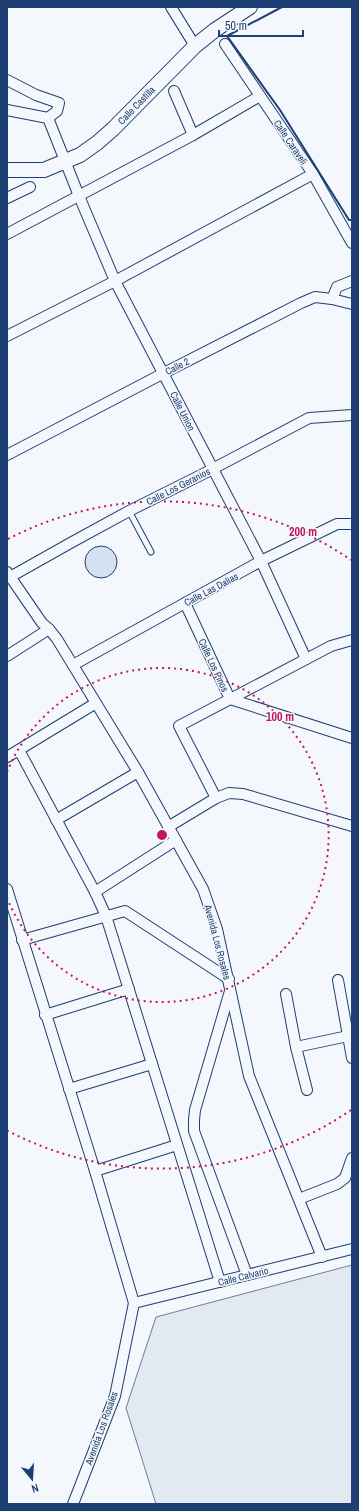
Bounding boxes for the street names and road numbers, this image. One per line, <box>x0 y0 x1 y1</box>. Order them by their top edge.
street label: Calle Castilla <box>115 83 158 127</box>
street label: Calle Caraveli <box>271 117 310 167</box>
street label: Calle 2 <box>163 355 192 378</box>
street label: Calle Union <box>167 389 198 433</box>
street label: Calle Los Geranios <box>144 465 212 508</box>
street label: Calle Las Dalias <box>182 570 241 609</box>
street label: Calle Los Pinos <box>196 636 232 694</box>
street label: Avenida Los Rosales <box>201 902 234 981</box>
street label: Calle Calvario <box>217 1264 270 1289</box>
street label: Avenida Los Rosales <box>82 1390 121 1468</box>

